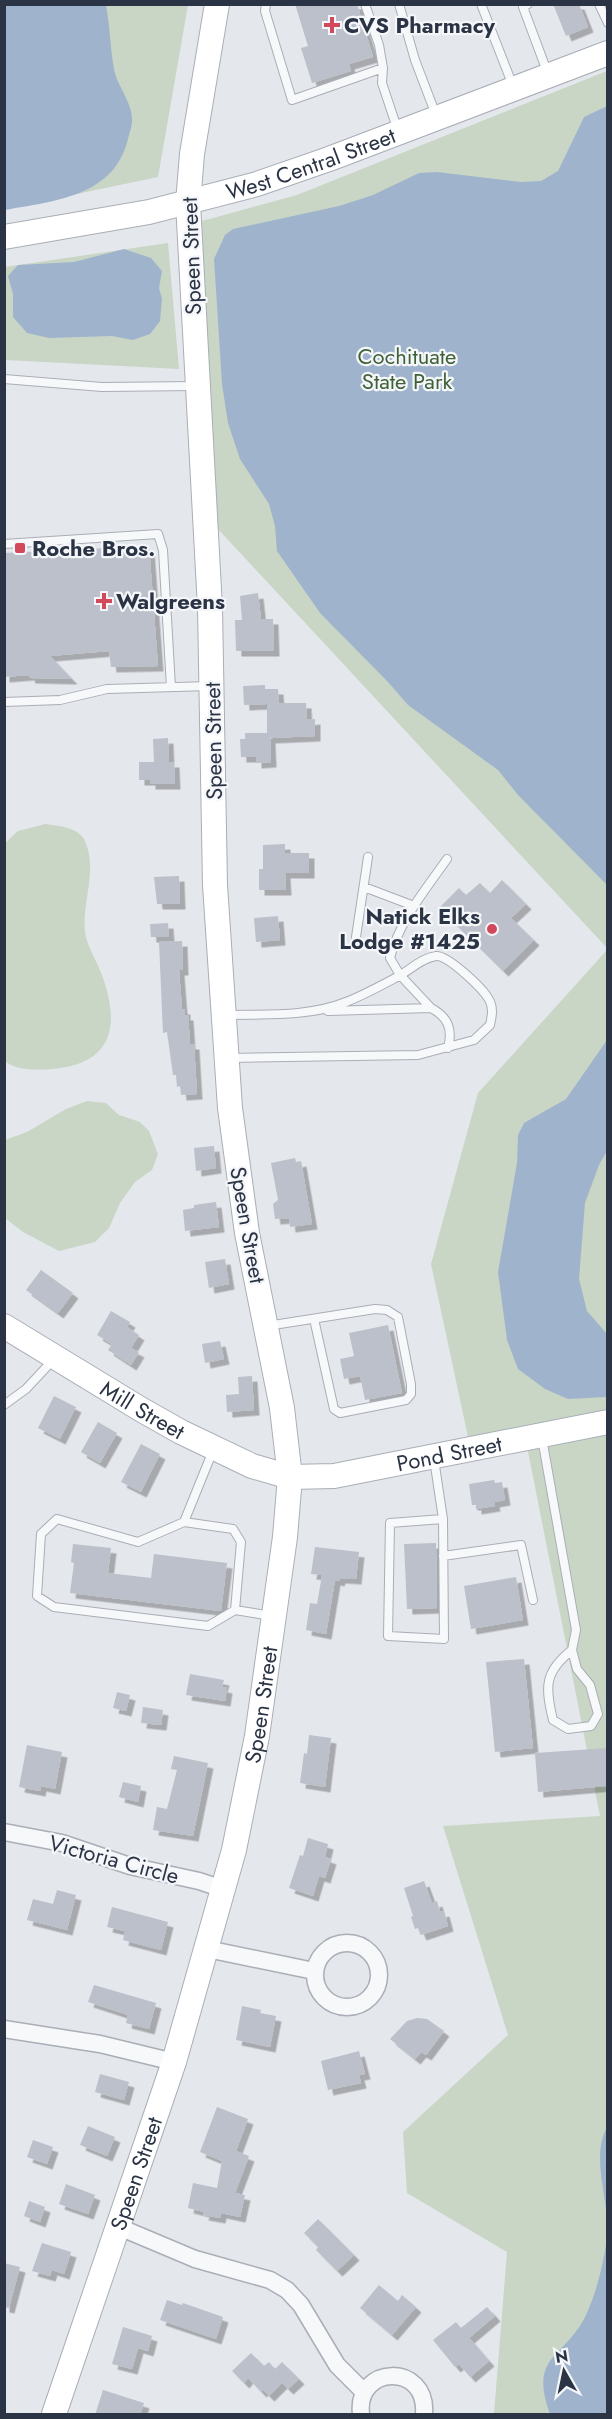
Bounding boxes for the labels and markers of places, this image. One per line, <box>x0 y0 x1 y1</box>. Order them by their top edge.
place label: CVS Pharmacy <box>344 9 496 41</box>
marker: CVS Pharmacy <box>325 18 339 32</box>
place label: Roche Bros. <box>32 532 155 564</box>
marker: Roche Bros. <box>13 541 27 555</box>
place label: Walgreens <box>116 585 225 617</box>
marker: Walgreens <box>97 594 111 608</box>
place label: Natick Elks Lodge #1425 <box>339 900 480 957</box>
marker: Natick Elks Lodge #1425 <box>485 922 499 936</box>

